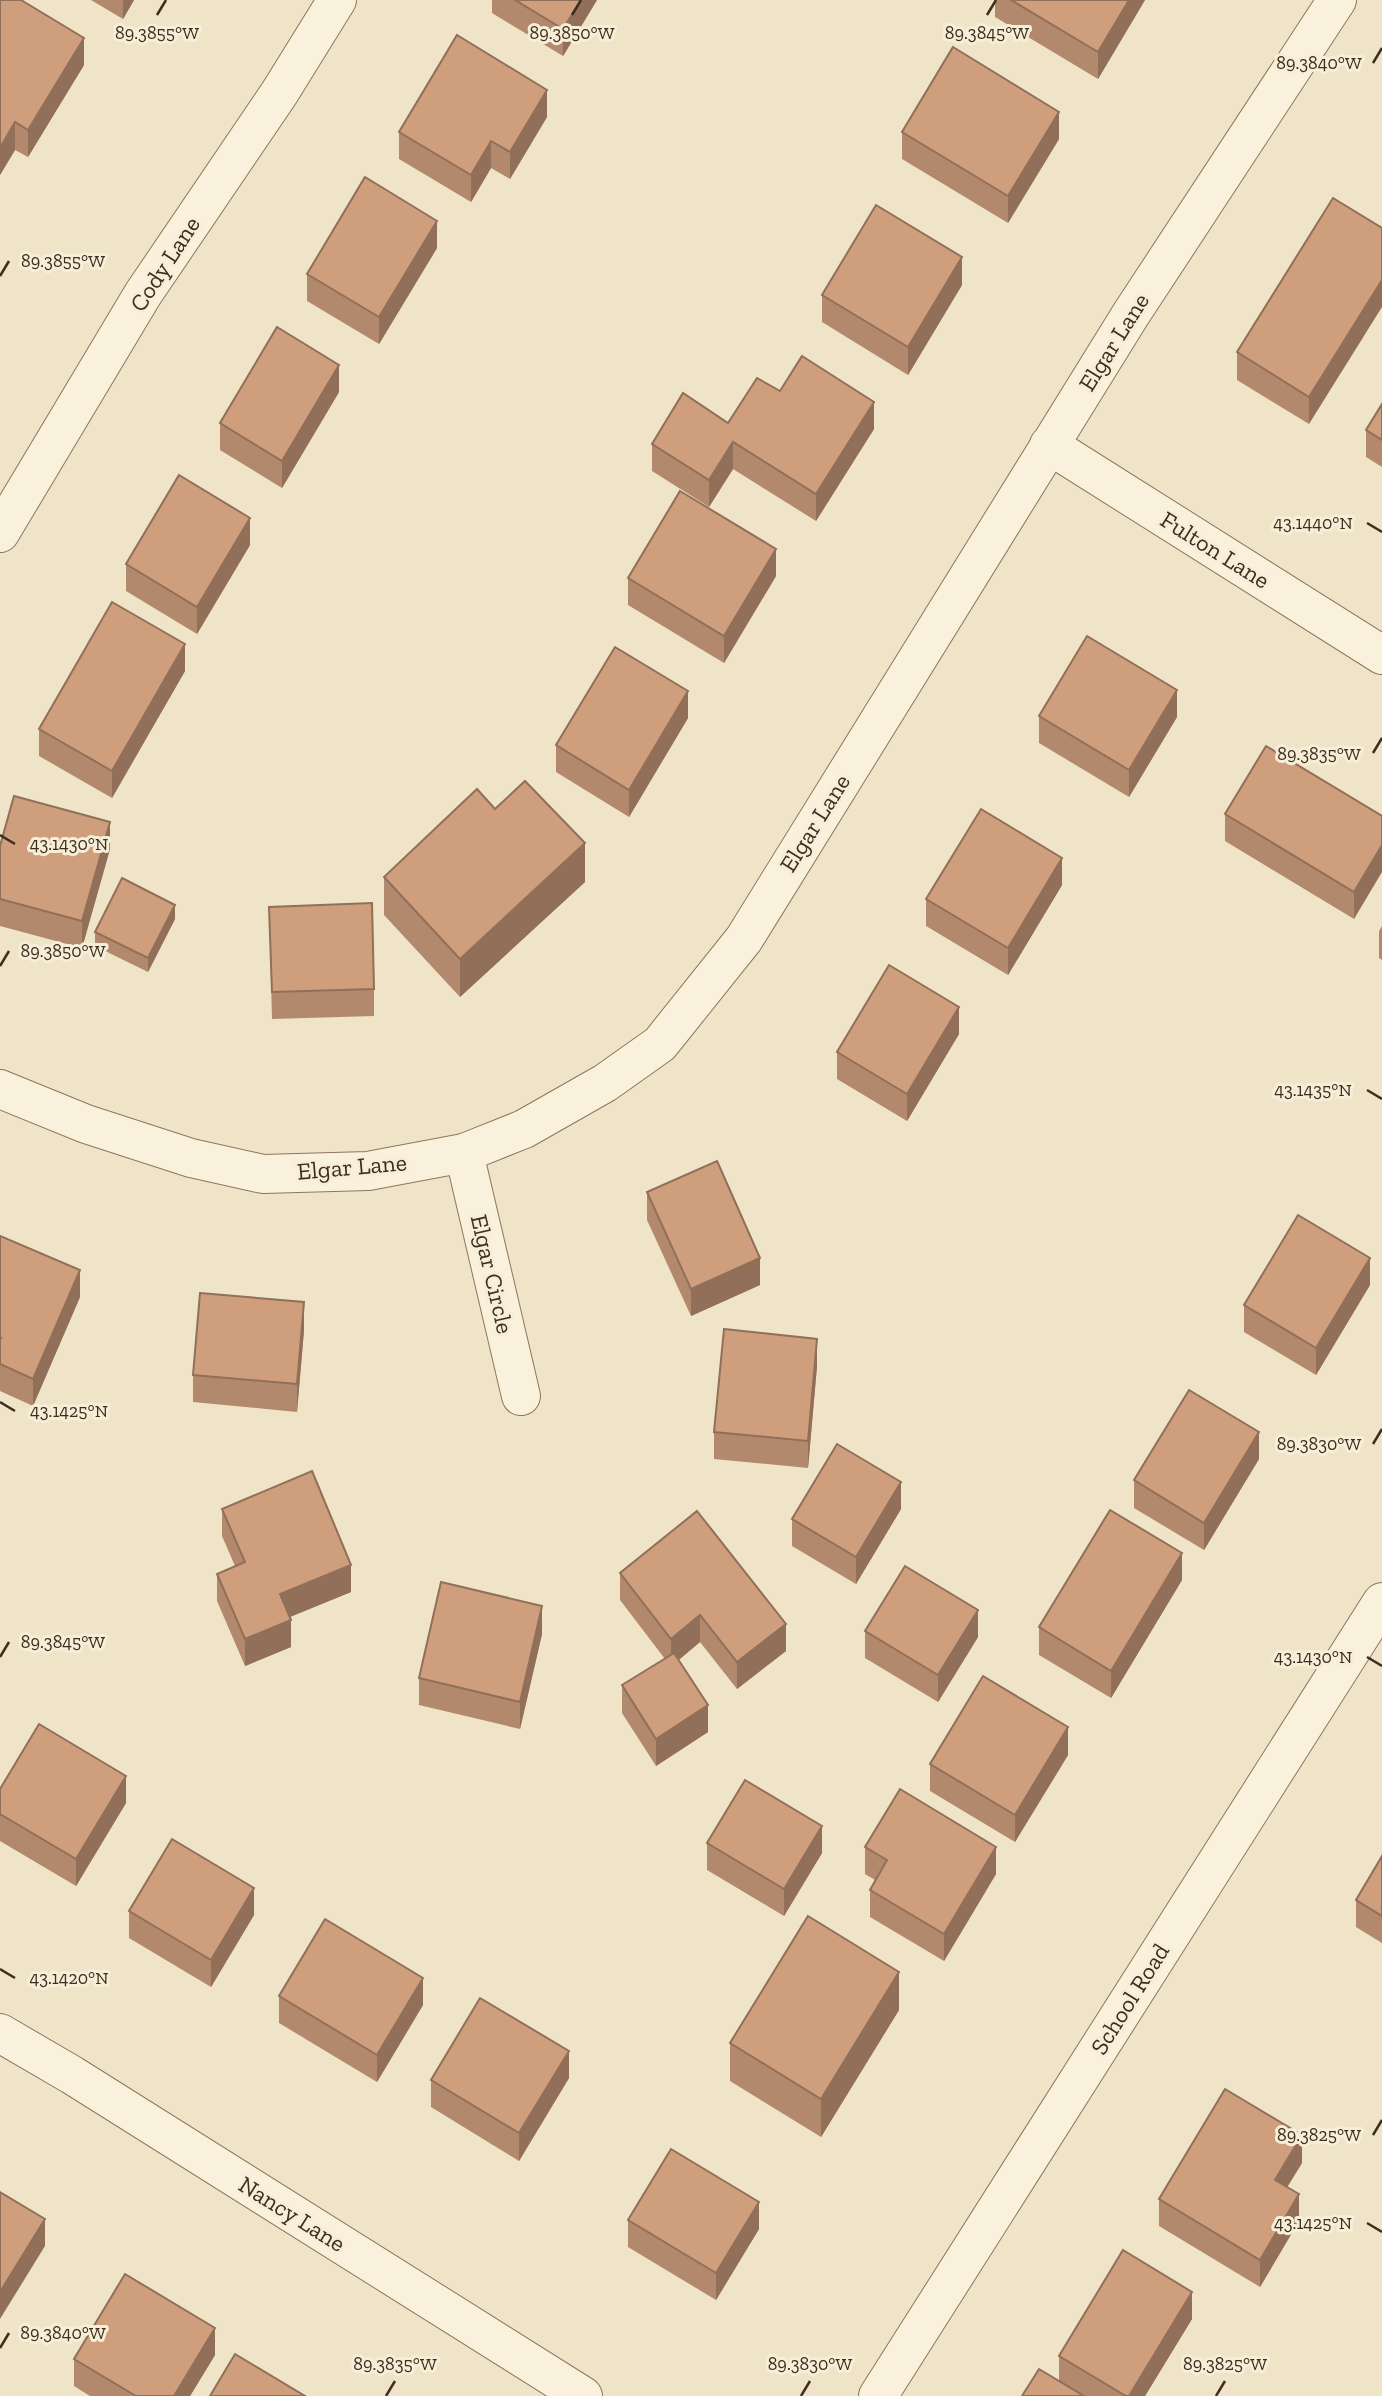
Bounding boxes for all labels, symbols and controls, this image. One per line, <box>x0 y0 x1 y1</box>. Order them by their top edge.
text: 89.3855°W <box>115 22 199 44</box>
text: 89.3850°W <box>529 22 615 44</box>
text: 89.3845°W <box>945 22 1029 44</box>
text: 89.3840°W <box>1276 52 1362 74</box>
street label: Cody Lane <box>123 211 206 317</box>
text: 89.3855°W <box>21 250 105 272</box>
street label: Elgar Lane <box>1072 287 1155 396</box>
street label: Fulton Lane <box>1155 505 1275 595</box>
text: 43.1440°N <box>1273 512 1353 534</box>
text: 89.3835°W <box>1277 743 1361 765</box>
street label: Elgar Lane <box>773 768 856 877</box>
text: 43.1430°N <box>30 833 108 855</box>
text: 89.3850°W <box>20 940 106 962</box>
text: 43.1435°N <box>1274 1079 1352 1101</box>
street label: Elgar Lane <box>296 1147 408 1186</box>
street label: Elgar Circle <box>465 1211 520 1336</box>
text: 43.1425°N <box>30 1400 108 1422</box>
text: 89.3830°W <box>1277 1433 1362 1455</box>
text: 89.3845°W <box>21 1631 105 1653</box>
text: 43.1430°N <box>1274 1646 1352 1668</box>
street label: School Road <box>1084 1938 1175 2060</box>
text: 43.1420°N <box>30 1967 108 1989</box>
text: 89.3825°W <box>1277 2124 1361 2146</box>
street label: Nancy Lane <box>234 2169 351 2258</box>
text: 43.1425°N <box>1274 2212 1352 2234</box>
text: 89.3840°W <box>20 2322 106 2344</box>
text: 89.3835°W <box>353 2353 437 2375</box>
text: 89.3830°W <box>768 2353 853 2375</box>
text: 89.3825°W <box>1183 2353 1267 2375</box>

